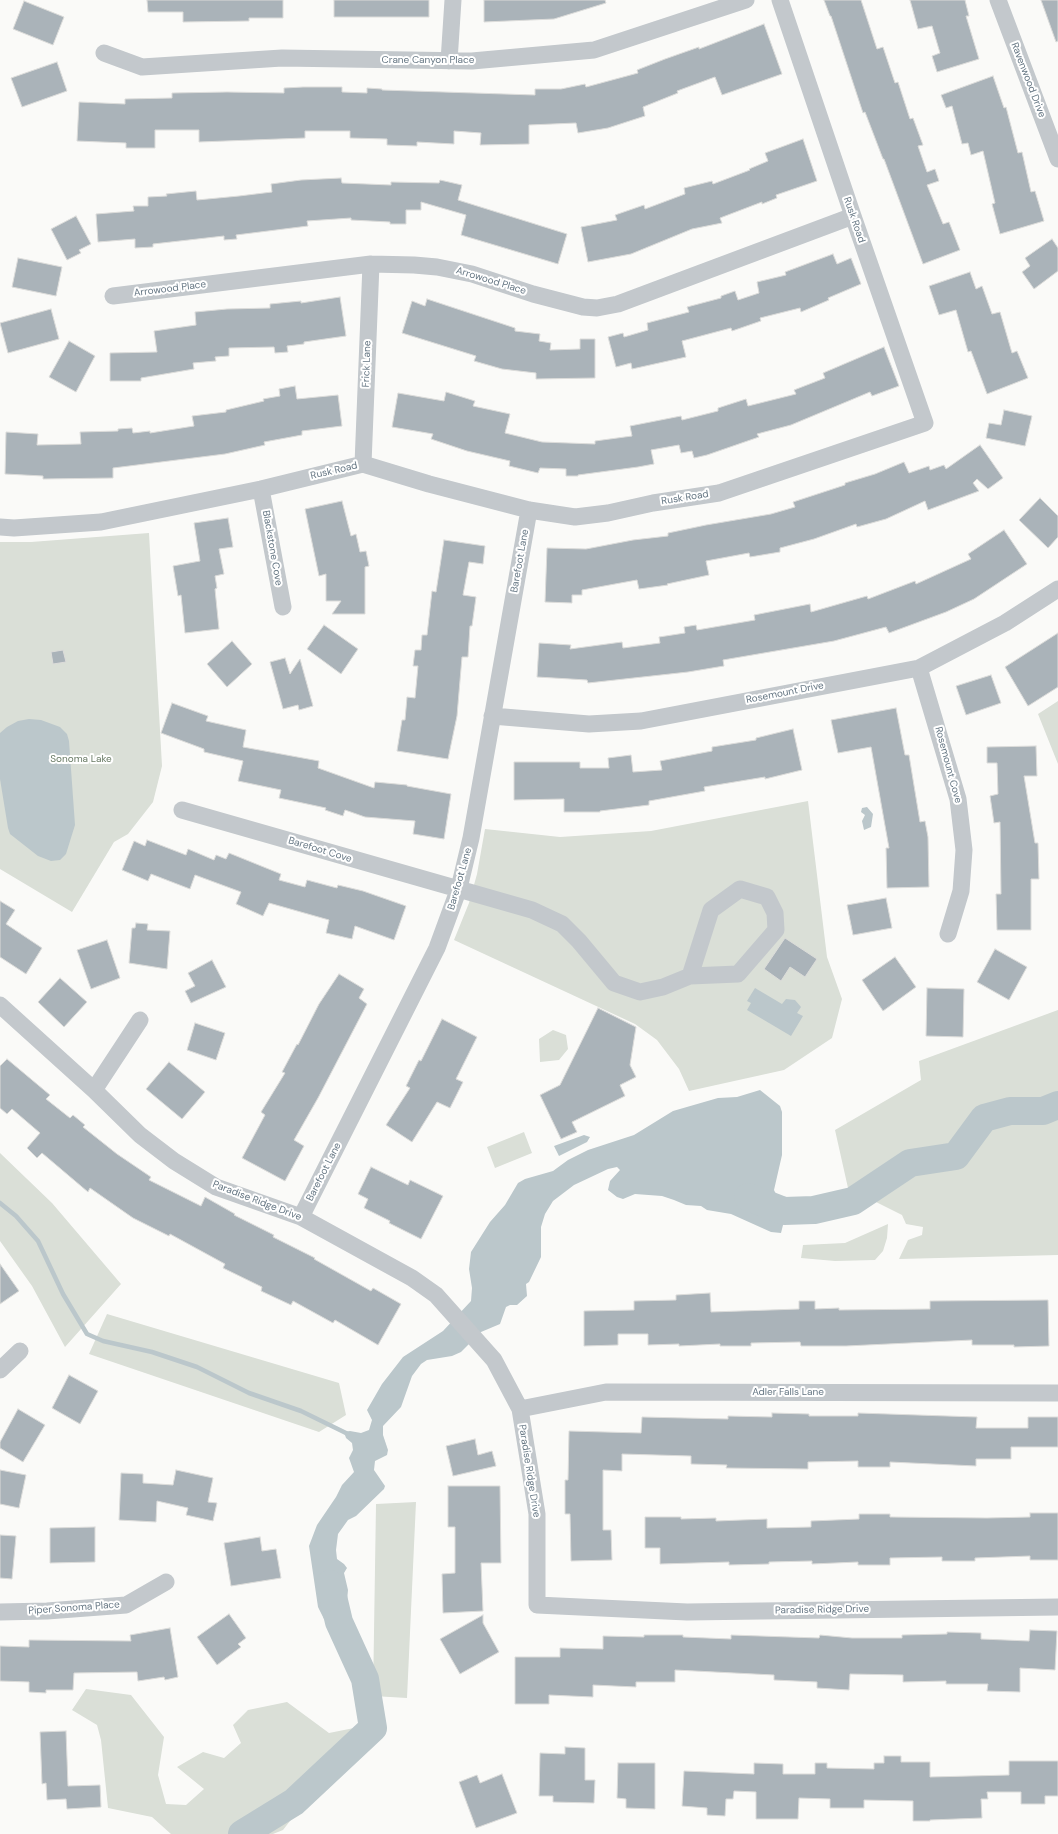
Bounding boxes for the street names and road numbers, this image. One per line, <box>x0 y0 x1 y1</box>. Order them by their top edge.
street label: Ravenwood Drive <box>1008 41 1048 119</box>
street label: Crane Canyon Place <box>382 54 474 66</box>
street label: Rusk Road <box>841 196 867 244</box>
street label: Arrowood Place <box>454 265 528 297</box>
street label: Arrowood Place <box>133 279 207 299</box>
street label: Frick Lane <box>360 340 374 388</box>
street label: Rusk Road <box>309 460 359 482</box>
street label: Rusk Road <box>661 488 709 508</box>
street label: Blackstone Cove <box>259 509 285 587</box>
street label: Barefoot Lane <box>509 528 531 594</box>
street label: Rosemount Drive <box>745 680 825 706</box>
street label: Rosemount Cove <box>932 725 964 805</box>
street label: Barefoot Cove <box>287 835 353 865</box>
street label: Barefoot Lane <box>445 846 475 912</box>
street label: Barefoot Lane <box>304 1141 344 1203</box>
street label: Paradise Ridge Drive <box>211 1179 303 1223</box>
street label: Adler Falls Lane <box>752 1386 824 1398</box>
street label: Paradise Ridge Drive <box>516 1424 542 1518</box>
street label: Piper Sonoma Place <box>28 1599 120 1617</box>
street label: Paradise Ridge Drive <box>775 1603 869 1617</box>

